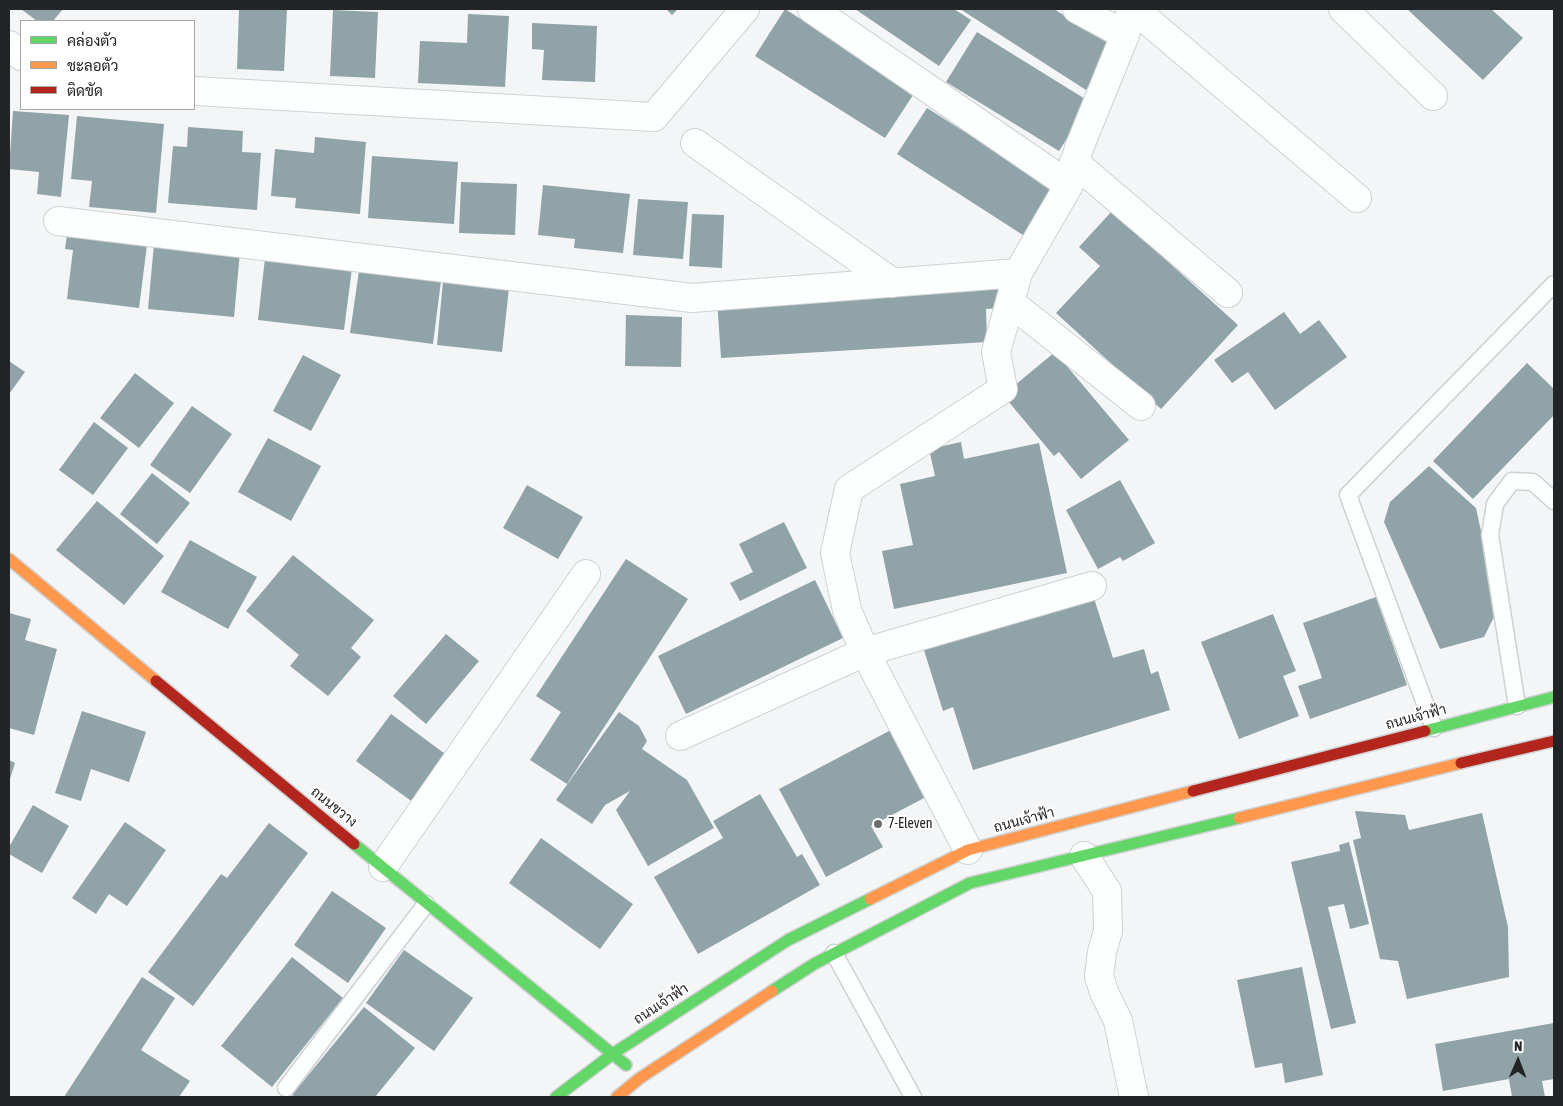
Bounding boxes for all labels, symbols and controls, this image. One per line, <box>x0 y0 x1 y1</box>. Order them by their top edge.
legend <box>20 20 195 110</box>
text: คล่องตัว <box>67 32 117 49</box>
text: ชะลอตัว <box>67 57 118 74</box>
text: ติดขัด <box>67 82 103 99</box>
street label: ถนนเจ้าฟ้า <box>1384 701 1448 733</box>
street label: ถนนขวาง <box>307 783 361 831</box>
street label: ถนนเจ้าฟ้า <box>992 804 1056 836</box>
place label: 7-Eleven <box>888 816 933 832</box>
marker: 7-Eleven <box>872 818 884 830</box>
street label: ถนนเจ้าฟ้า <box>631 980 691 1028</box>
north arrow <box>1493 1036 1543 1086</box>
text: N <box>1514 1038 1523 1054</box>

